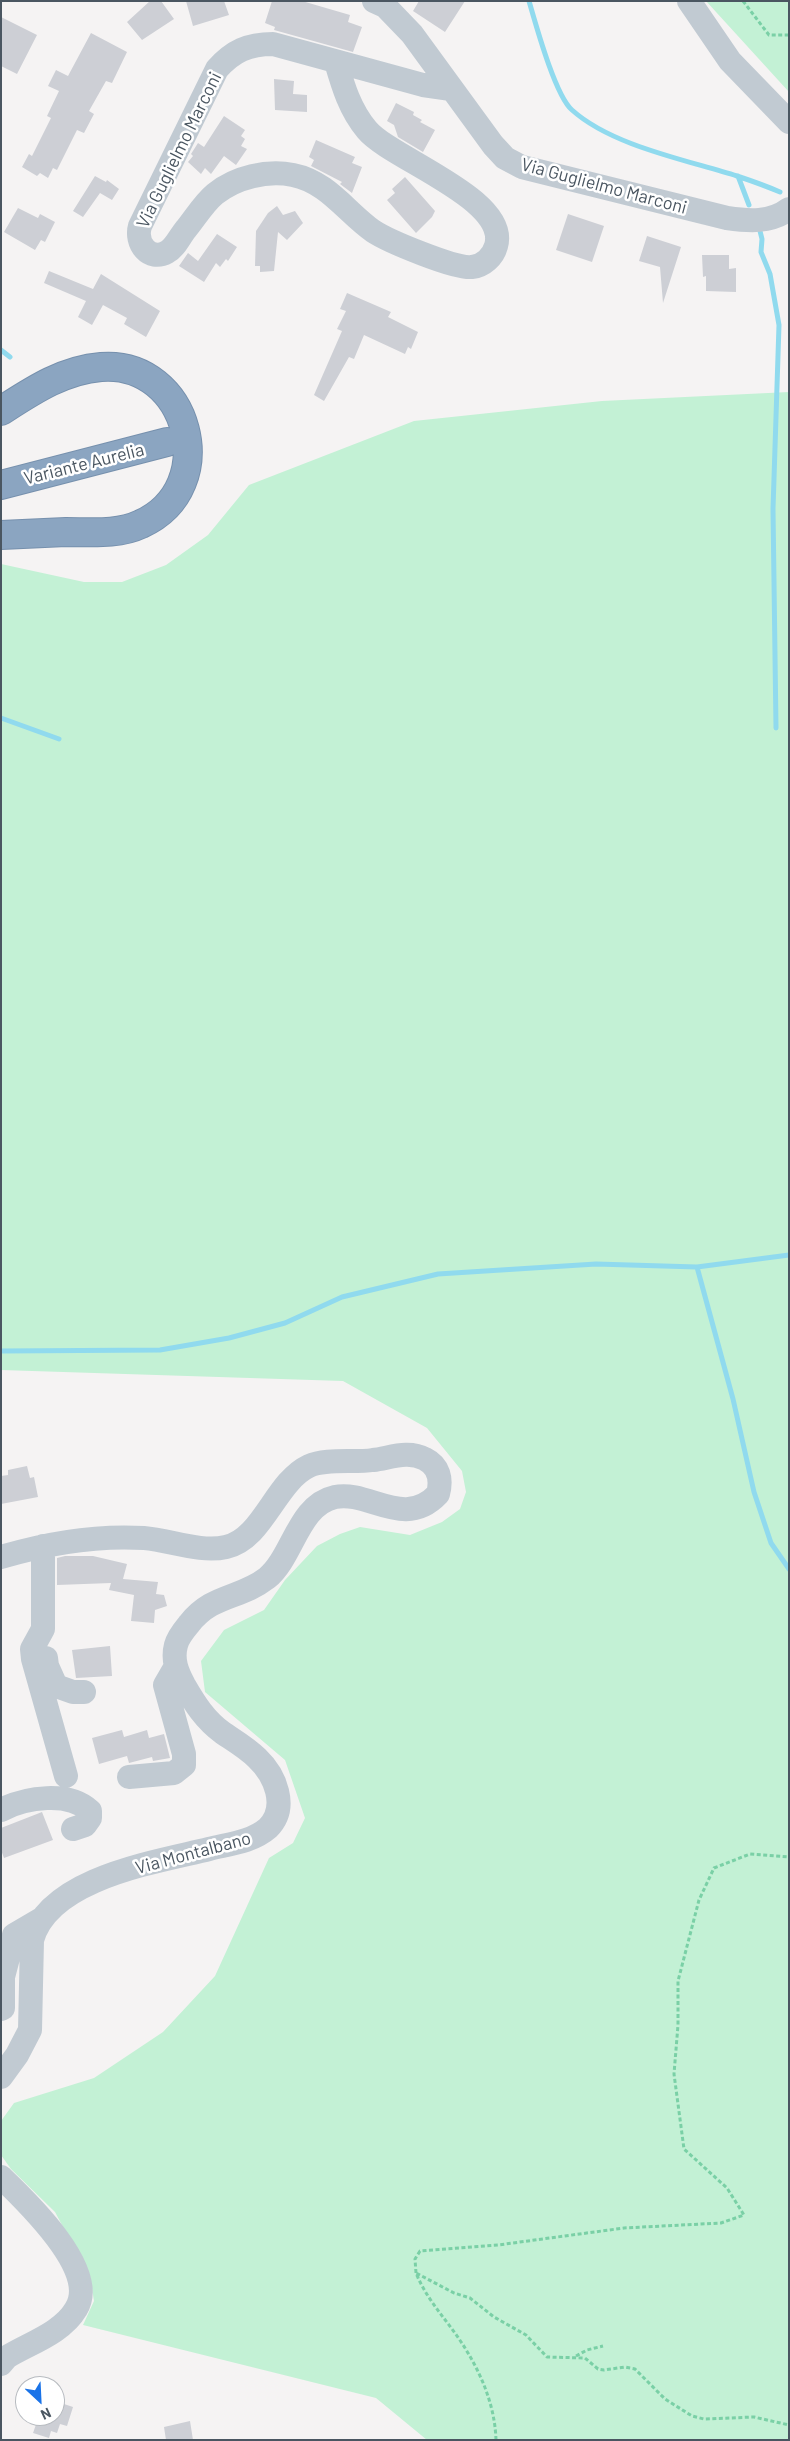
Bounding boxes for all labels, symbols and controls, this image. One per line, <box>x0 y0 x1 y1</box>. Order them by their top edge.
street label: Via Guglielmo Marconi <box>132 68 226 232</box>
street label: Via Guglielmo Marconi <box>519 153 689 219</box>
street label: Variante Aurelia <box>22 439 146 489</box>
street label: Via Montalbano <box>133 1827 253 1879</box>
north arrow <box>15 2376 65 2426</box>
text: N <box>38 2404 54 2424</box>

